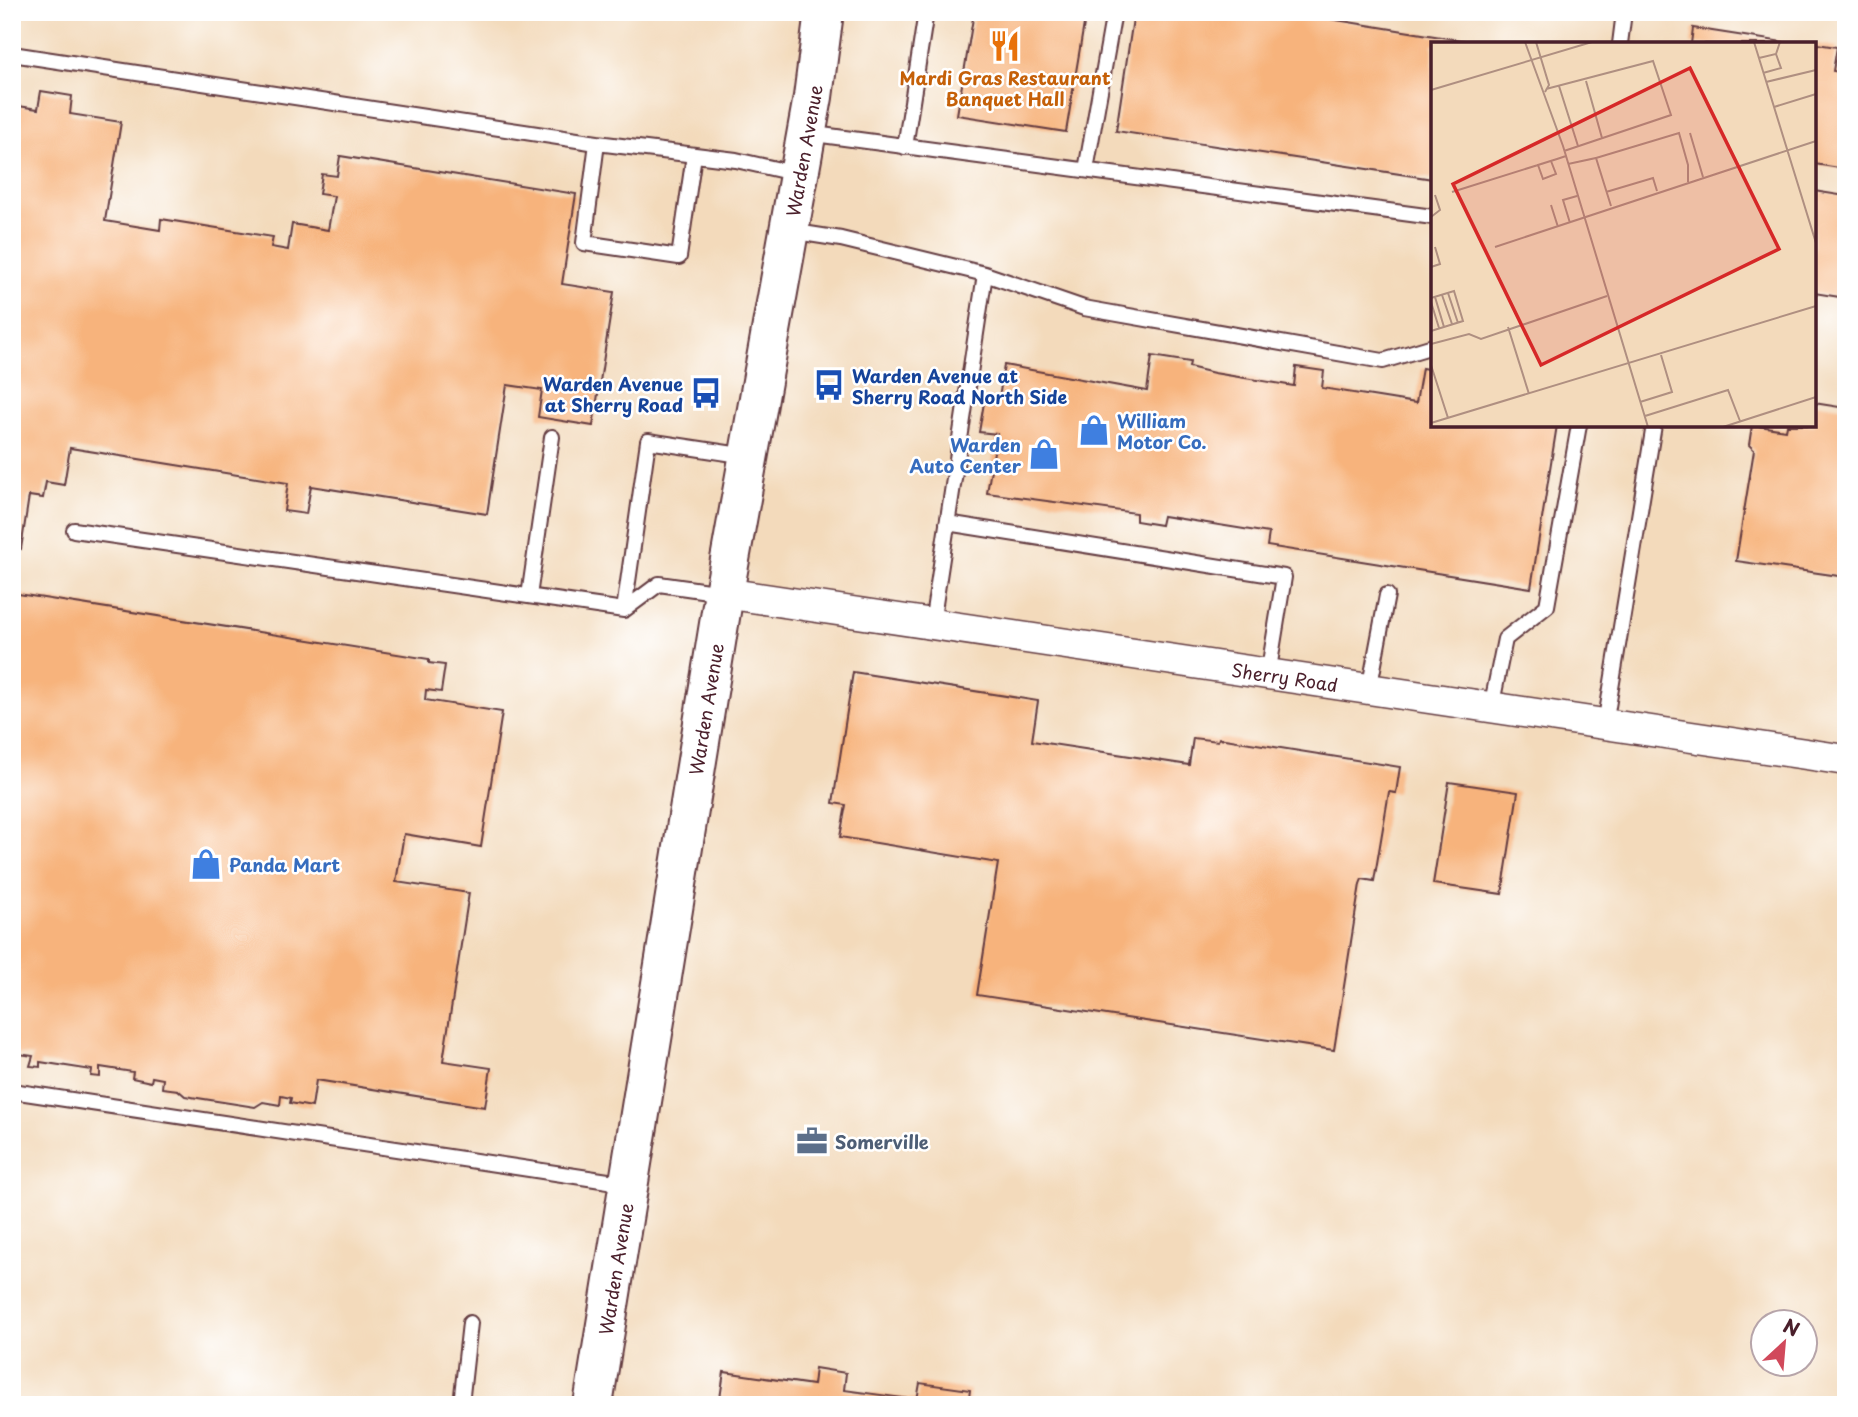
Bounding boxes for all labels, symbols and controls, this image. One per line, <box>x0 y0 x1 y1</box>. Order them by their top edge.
restaurant icon: Mardi Gras Restaurant Banquet Hall <box>988 29 1022 63</box>
inset map <box>1431 42 1816 427</box>
place label: Mardi Gras Restaurant Banquet Hall <box>899 64 1111 112</box>
street label: Warden Avenue <box>778 83 828 218</box>
place label: Warden Avenue at Sherry Road North Side <box>852 362 1067 410</box>
bus stop icon: Warden Avenue at Sherry Road North Side <box>812 368 846 402</box>
place label: Warden Avenue at Sherry Road <box>543 370 683 418</box>
bus stop icon: Warden Avenue at Sherry Road <box>689 376 723 410</box>
place label: William Motor Co. <box>1117 407 1207 455</box>
shop icon: William Motor Co. <box>1077 413 1111 447</box>
place label: Warden Auto Center <box>909 431 1022 479</box>
shop icon: Warden Auto Center <box>1027 437 1061 471</box>
street label: Warden Avenue <box>681 641 729 777</box>
street label: Sherry Road <box>1230 655 1340 698</box>
shop icon: Panda Mart <box>189 847 223 881</box>
place label: Panda Mart <box>229 851 341 878</box>
office icon: Somerville <box>795 1124 829 1158</box>
place label: Somerville <box>835 1128 929 1155</box>
street label: Warden Avenue <box>591 1201 639 1337</box>
north arrow <box>1750 1308 1820 1378</box>
text: N <box>1779 1311 1805 1343</box>

